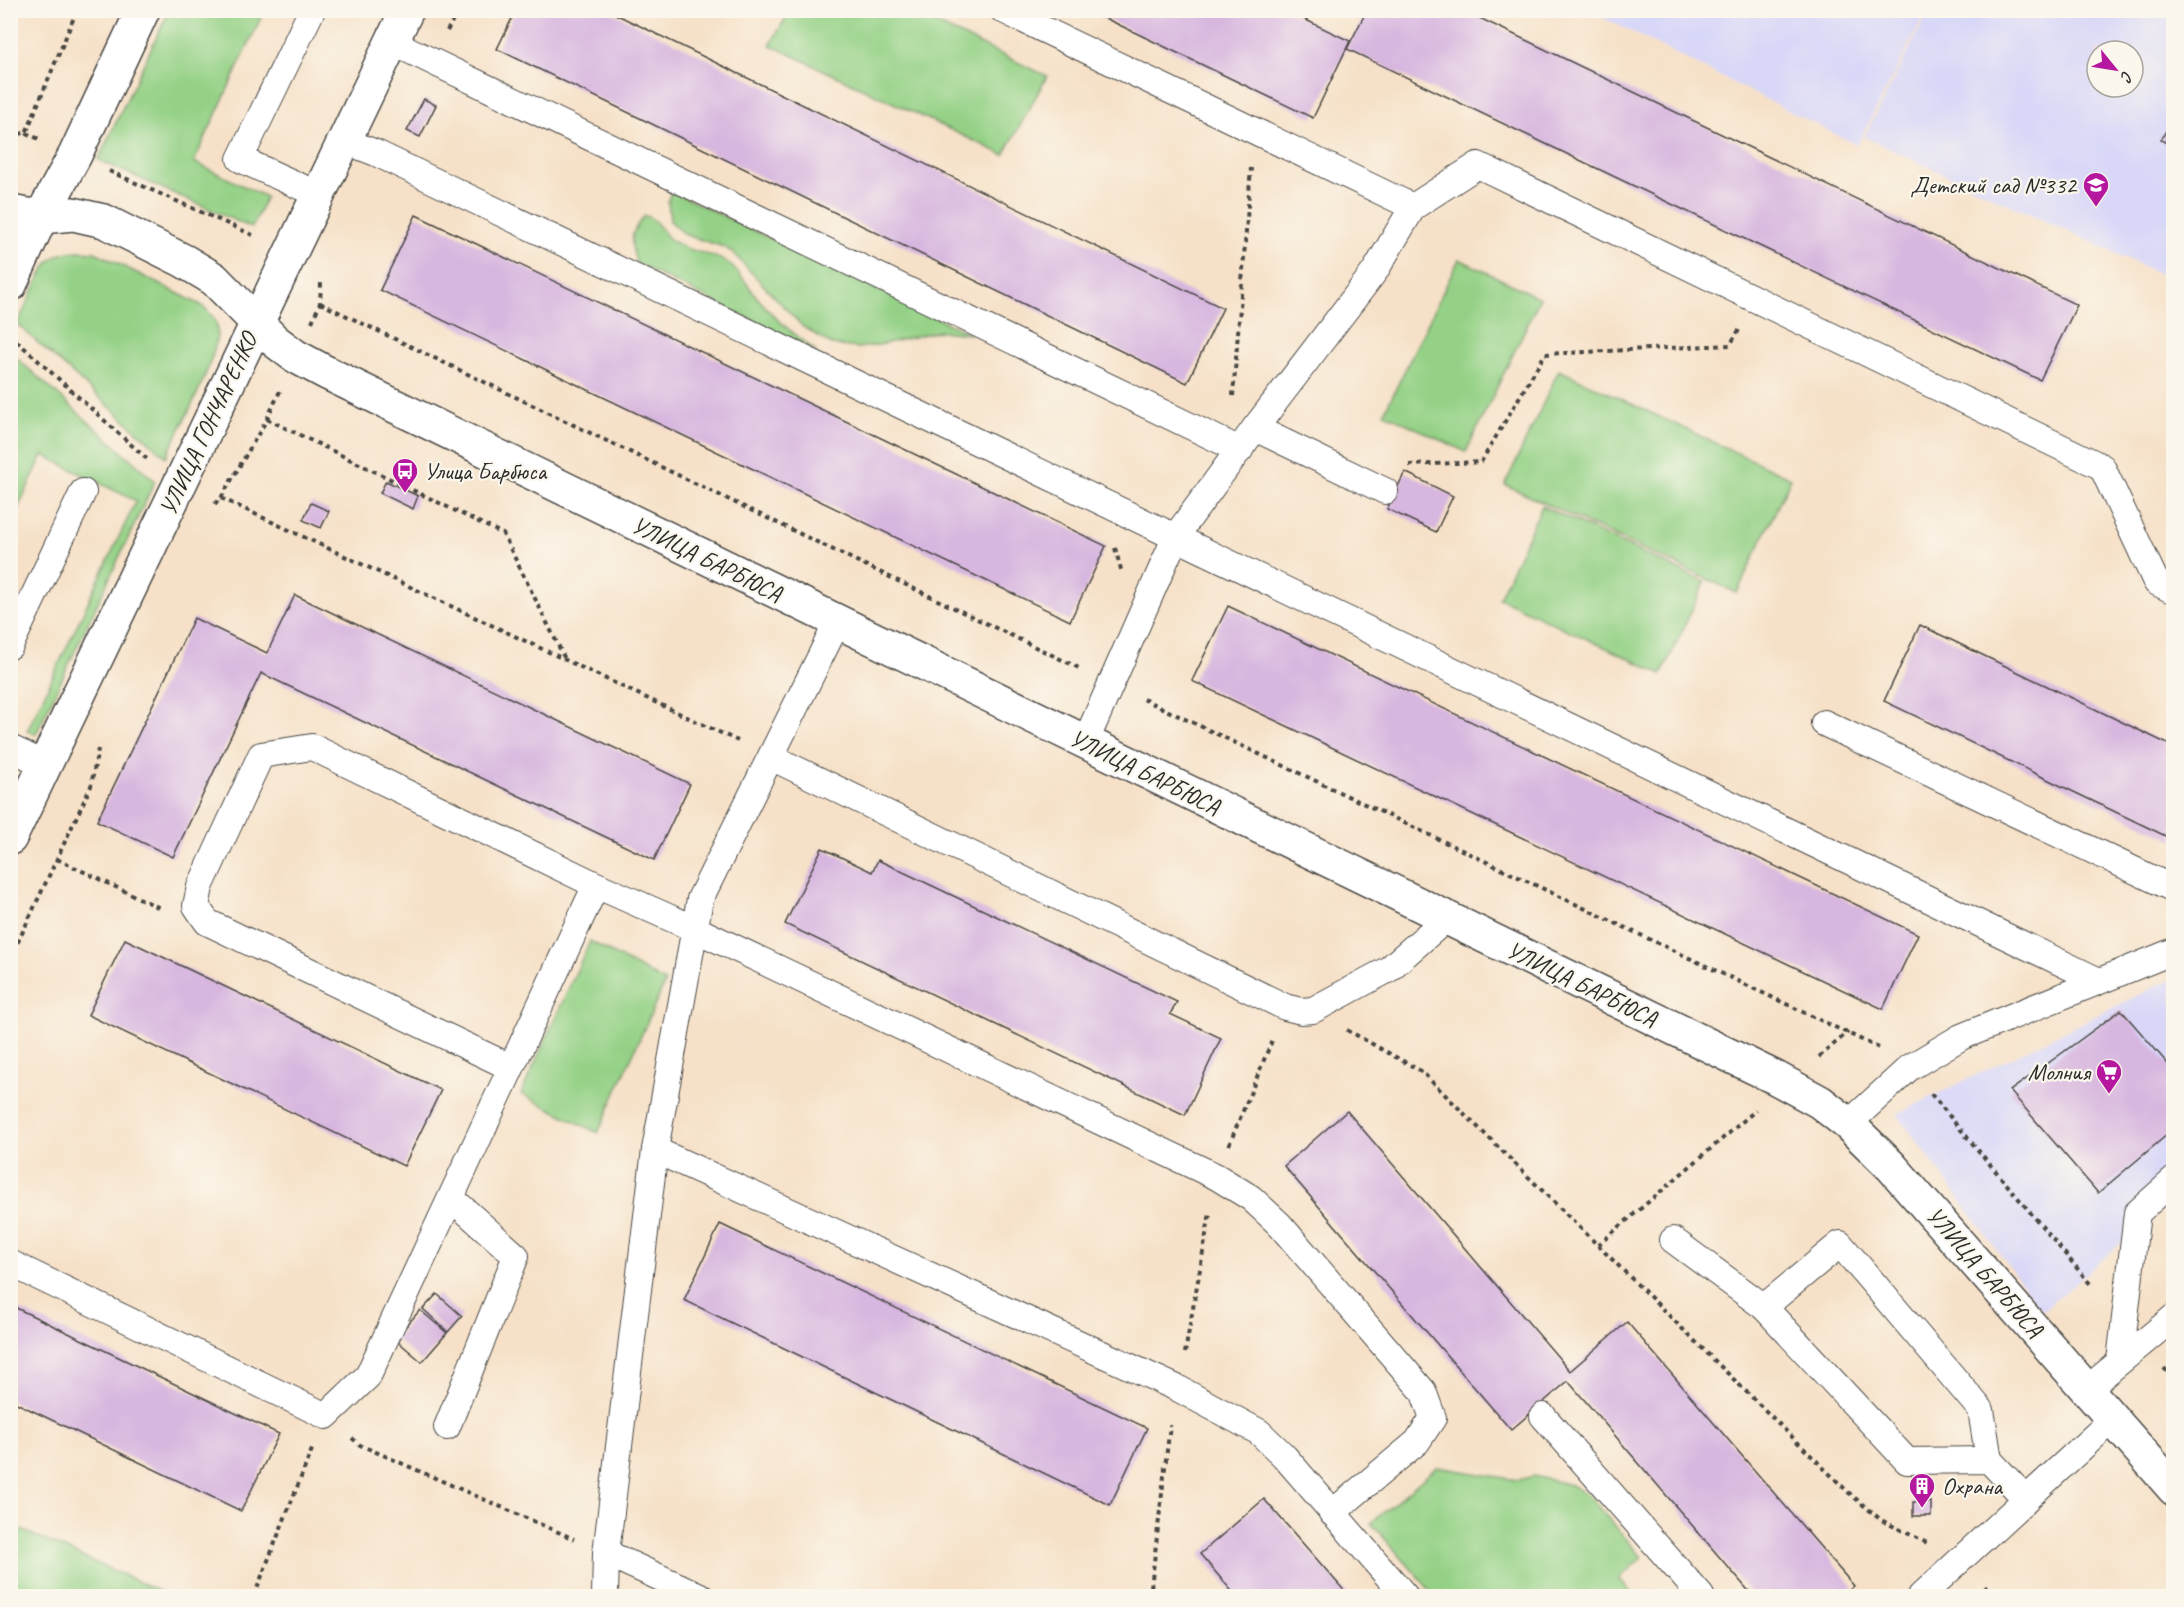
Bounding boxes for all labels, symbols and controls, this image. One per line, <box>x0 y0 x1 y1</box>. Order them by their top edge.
north arrow <box>2085 39 2145 99</box>
text: С <box>2115 68 2138 86</box>
place label: Детский сад №332 <box>1910 170 2078 200</box>
school or university icon: Детский сад №332 <box>2081 170 2111 208</box>
street label: УЛИЦА ГОНЧАРЕНКО <box>153 325 265 520</box>
bus stop icon: Улица Барбюса <box>390 456 420 494</box>
place label: Улица Барбюса <box>424 456 547 486</box>
street label: УЛИЦА БАРБЮСА <box>627 510 788 609</box>
street label: УЛИЦА БАРБЮСА <box>1065 723 1226 822</box>
street label: УЛИЦА БАРБЮСА <box>1502 935 1663 1034</box>
place label: Молния <box>2028 1057 2092 1087</box>
supermarket icon: Молния <box>2094 1057 2124 1095</box>
street label: УЛИЦА БАРБЮСА <box>1920 1200 2051 1344</box>
building icon: Охрана <box>1907 1471 1937 1509</box>
place label: Охрана <box>1942 1471 2003 1501</box>

